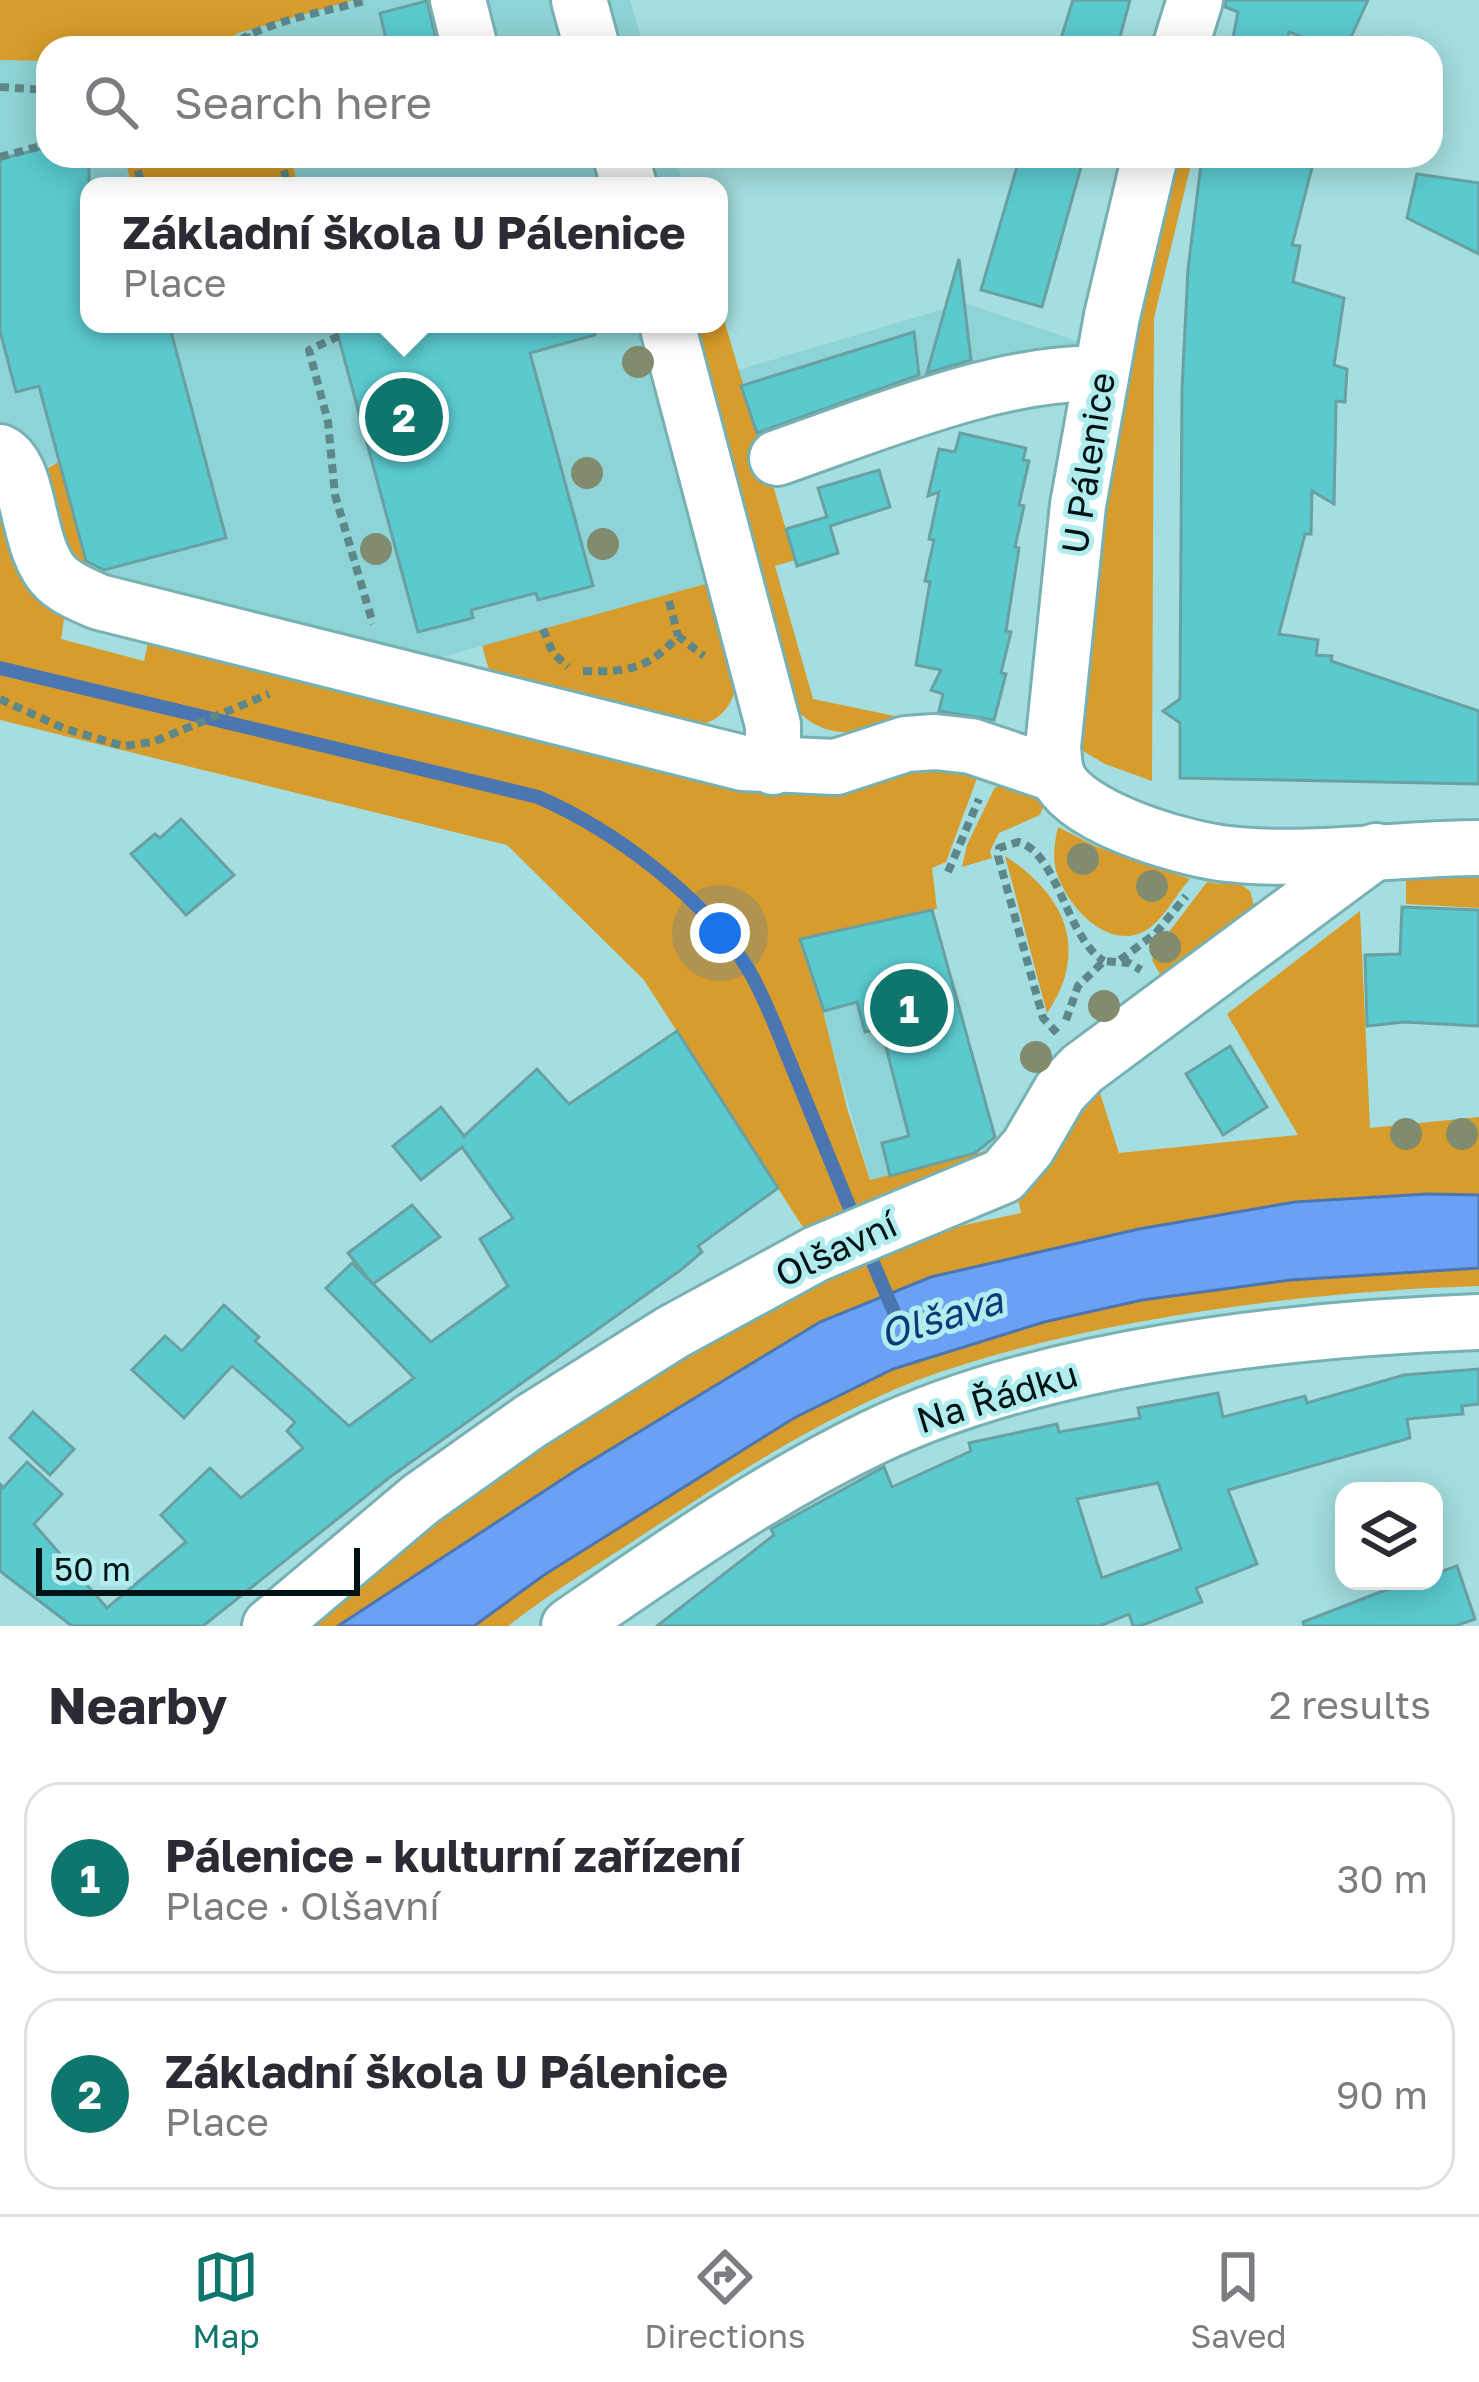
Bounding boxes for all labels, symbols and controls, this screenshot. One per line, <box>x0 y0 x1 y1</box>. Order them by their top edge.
search box <box>36 36 1443 168</box>
icon: search <box>78 69 144 135</box>
text: Search here <box>174 75 432 129</box>
popup <box>80 177 728 333</box>
text: Základní škola U Pálenice <box>122 205 686 259</box>
text: Place <box>122 259 226 306</box>
street label: U Pálenice <box>1052 369 1123 557</box>
pin: 2 <box>365 372 443 462</box>
your location <box>690 903 750 963</box>
pin: 1 <box>870 963 948 1053</box>
street label: Olšavní <box>768 1201 905 1295</box>
water label: Olšava <box>874 1275 1010 1357</box>
street label: Na Řádku <box>911 1352 1082 1441</box>
map controls <box>1335 1482 1443 1590</box>
button: layers <box>1335 1482 1443 1590</box>
scale bar <box>36 1542 360 1595</box>
text: 50 m <box>54 1549 131 1588</box>
text: Nearby <box>48 1674 227 1735</box>
text: 2 results <box>1269 1681 1431 1728</box>
text: Pálenice - kulturní zařízení <box>165 1828 742 1882</box>
text: 1 <box>80 1855 100 1902</box>
text: 30 m <box>1337 1855 1428 1902</box>
text: Place · Olšavní <box>165 1882 440 1929</box>
text: Základní škola U Pálenice <box>165 2044 728 2098</box>
text: 2 <box>78 2071 102 2118</box>
text: 90 m <box>1336 2071 1428 2118</box>
text: Place <box>165 2098 269 2145</box>
tab: Map <box>192 2244 260 2355</box>
tab: Directions <box>644 2244 806 2355</box>
tab: Saved <box>1190 2244 1287 2355</box>

